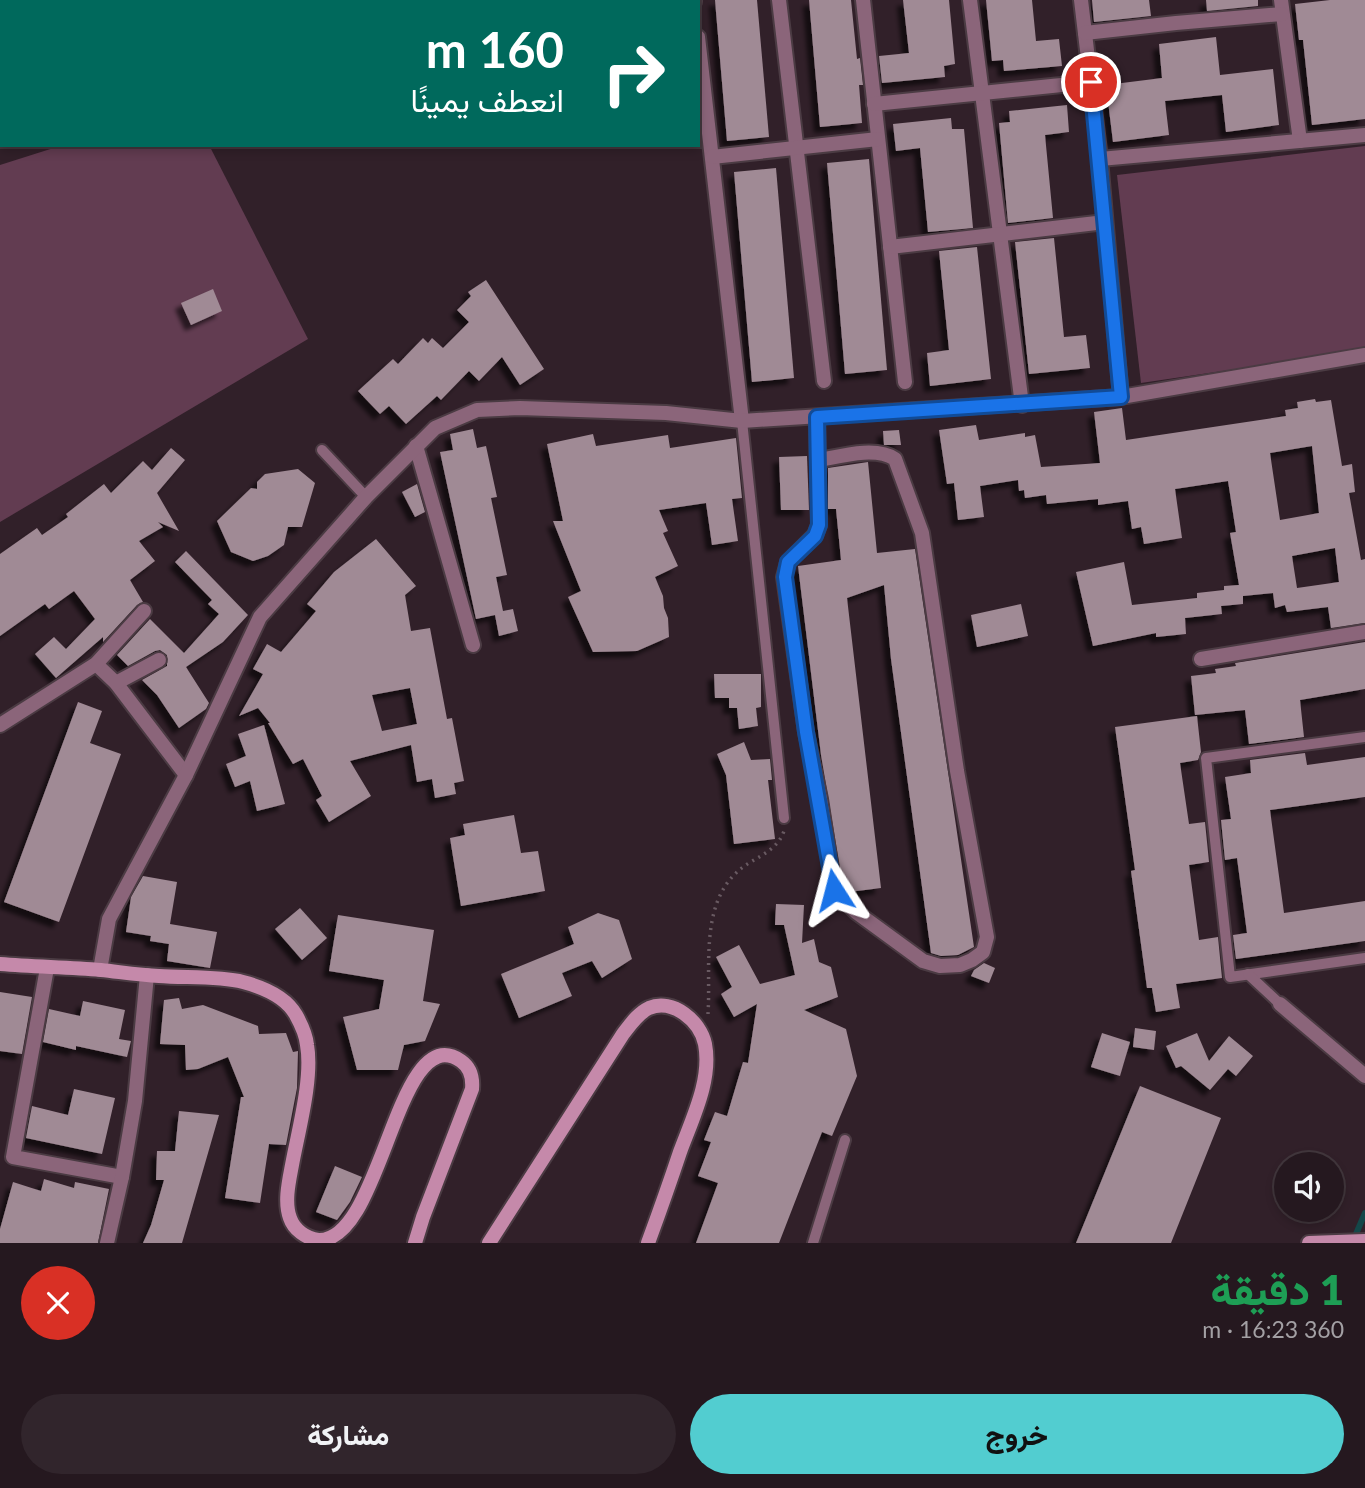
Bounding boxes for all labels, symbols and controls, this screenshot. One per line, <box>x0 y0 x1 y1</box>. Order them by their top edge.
text: 160 m <box>426 20 564 78</box>
icon: right <box>588 28 679 119</box>
pin <box>1061 52 1121 112</box>
icon: arrive <box>1072 63 1110 101</box>
text: انعطف يمينًا <box>411 80 564 119</box>
position arrow <box>797 853 871 927</box>
map controls <box>1274 1152 1344 1222</box>
button: sound <box>1274 1152 1344 1222</box>
text: 1 دقيقة <box>1210 1264 1344 1314</box>
button: close <box>21 1266 95 1340</box>
text: 360 m · 16:23 <box>1202 1315 1344 1343</box>
button: مشاركة <box>21 1394 676 1474</box>
button: خروج <box>690 1394 1344 1474</box>

